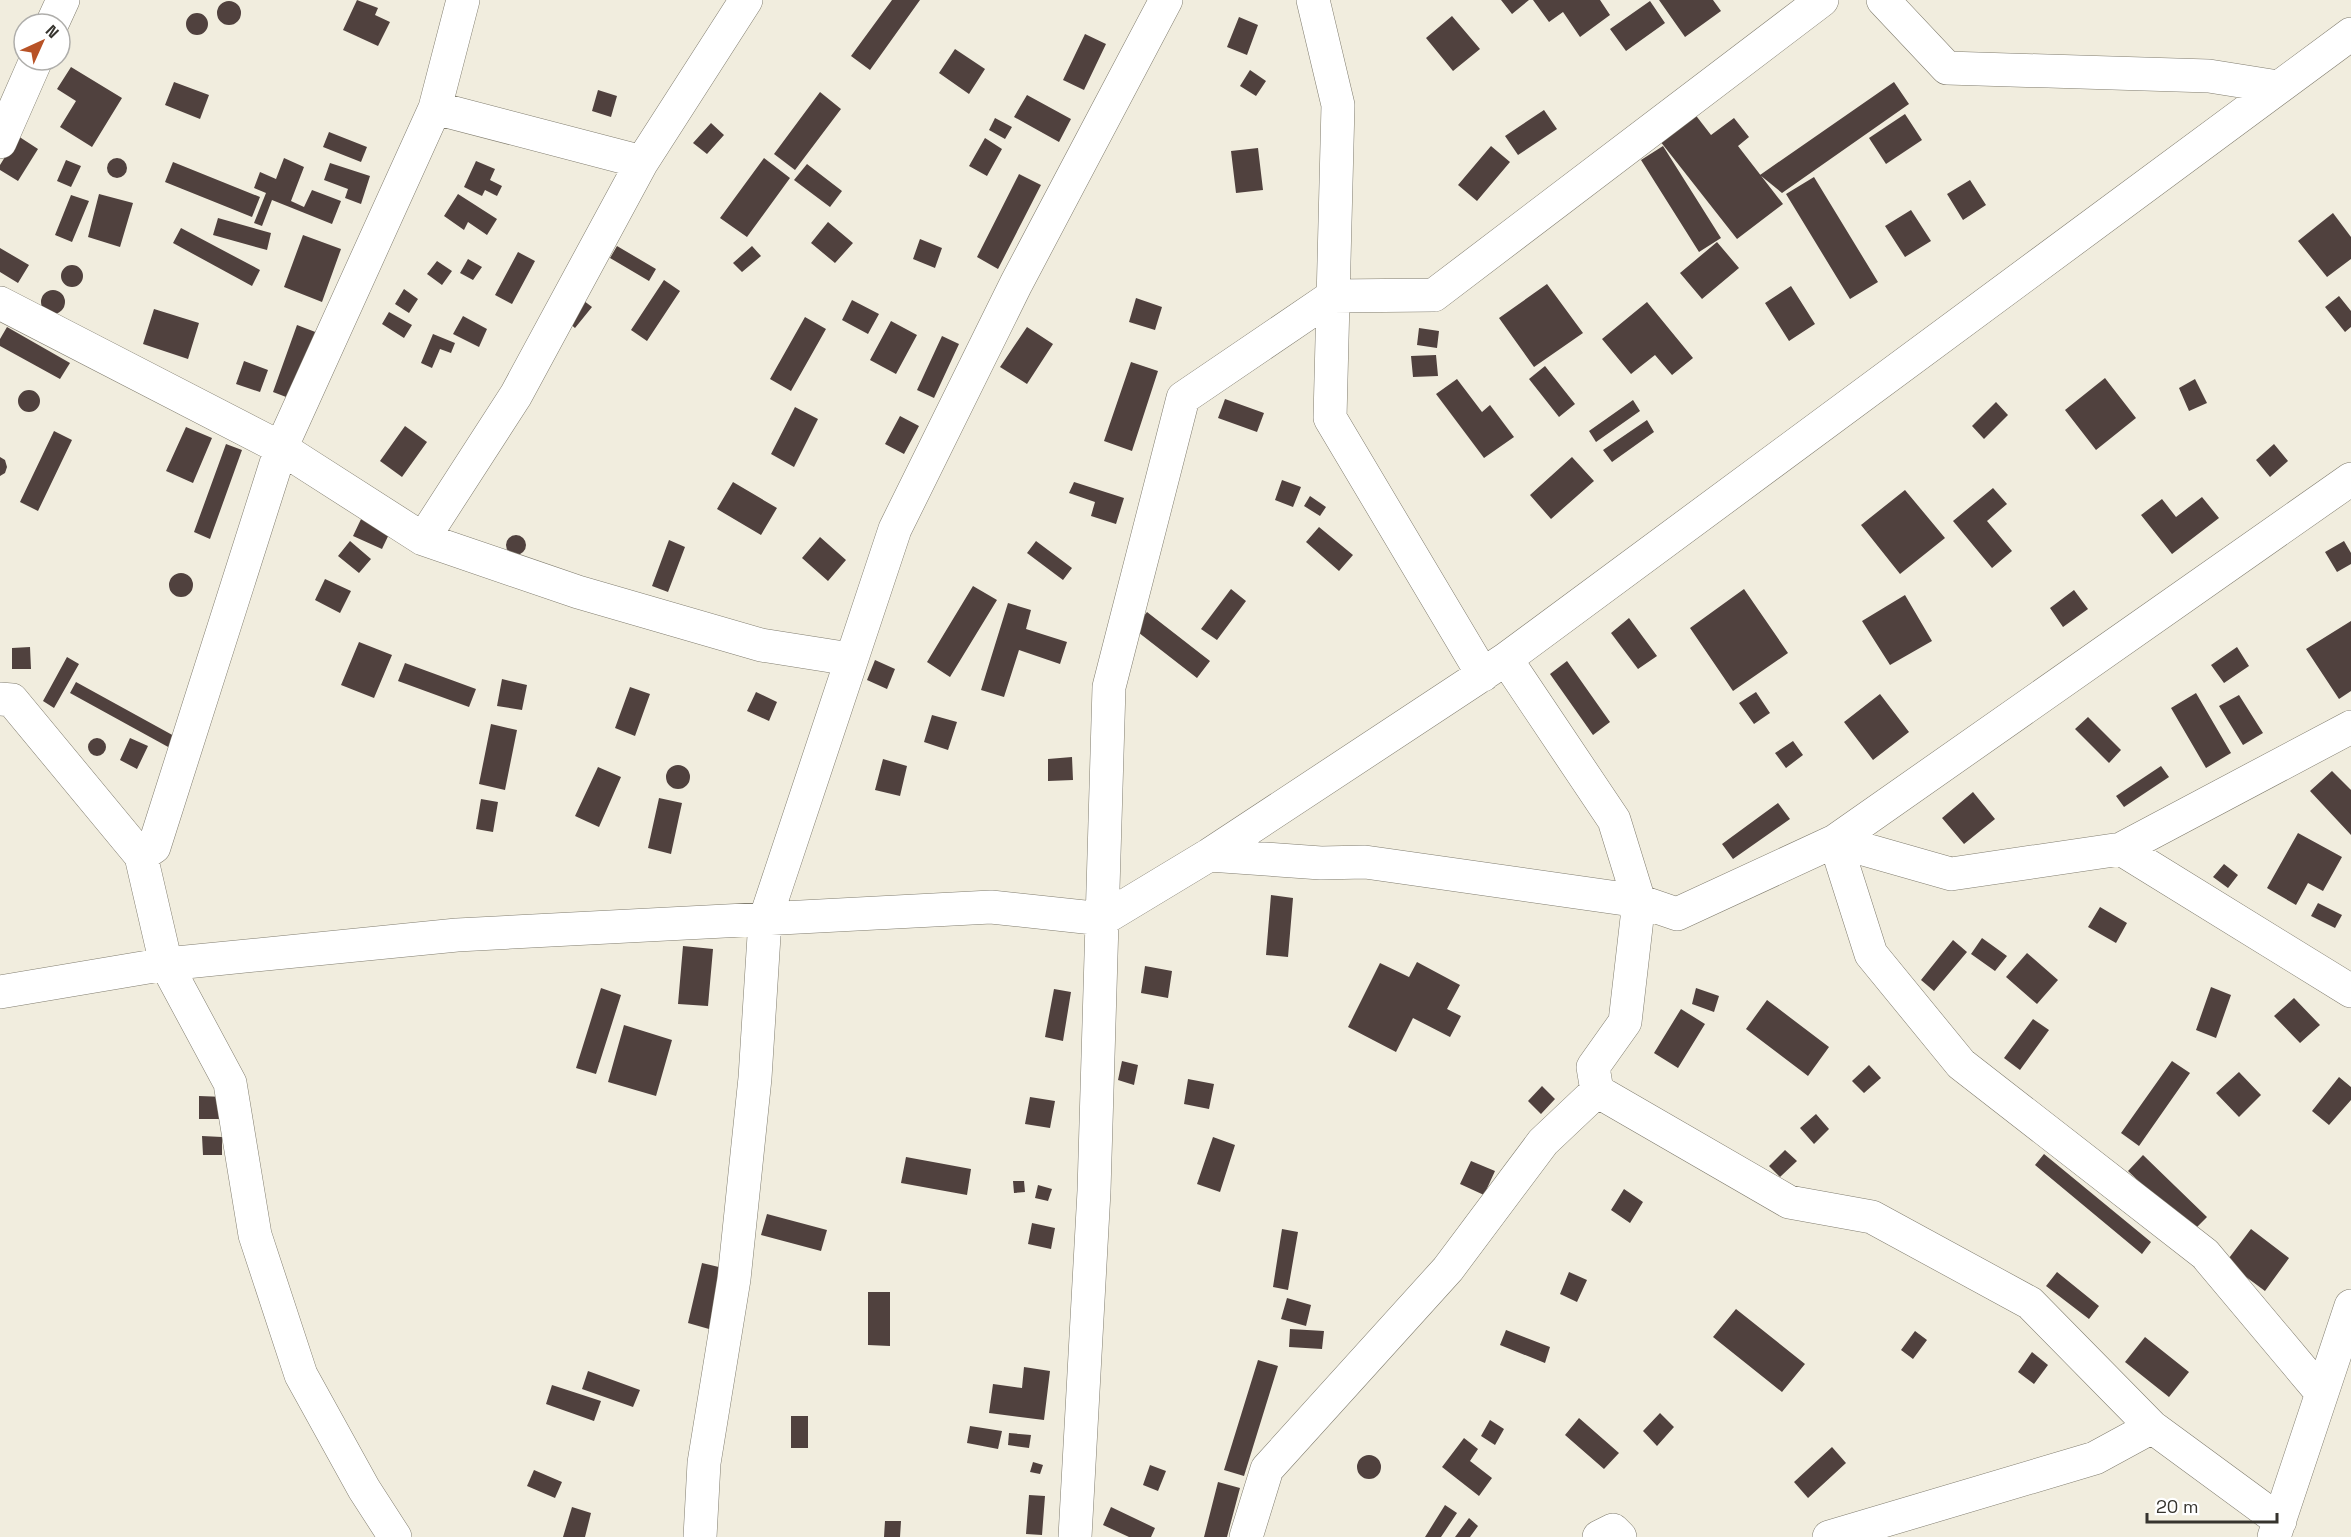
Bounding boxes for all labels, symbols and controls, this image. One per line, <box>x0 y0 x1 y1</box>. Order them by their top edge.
north arrow <box>12 12 72 72</box>
text: N <box>41 21 63 43</box>
scale bar <box>2147 1486 2278 1524</box>
text: 20 m <box>2156 1495 2199 1518</box>

